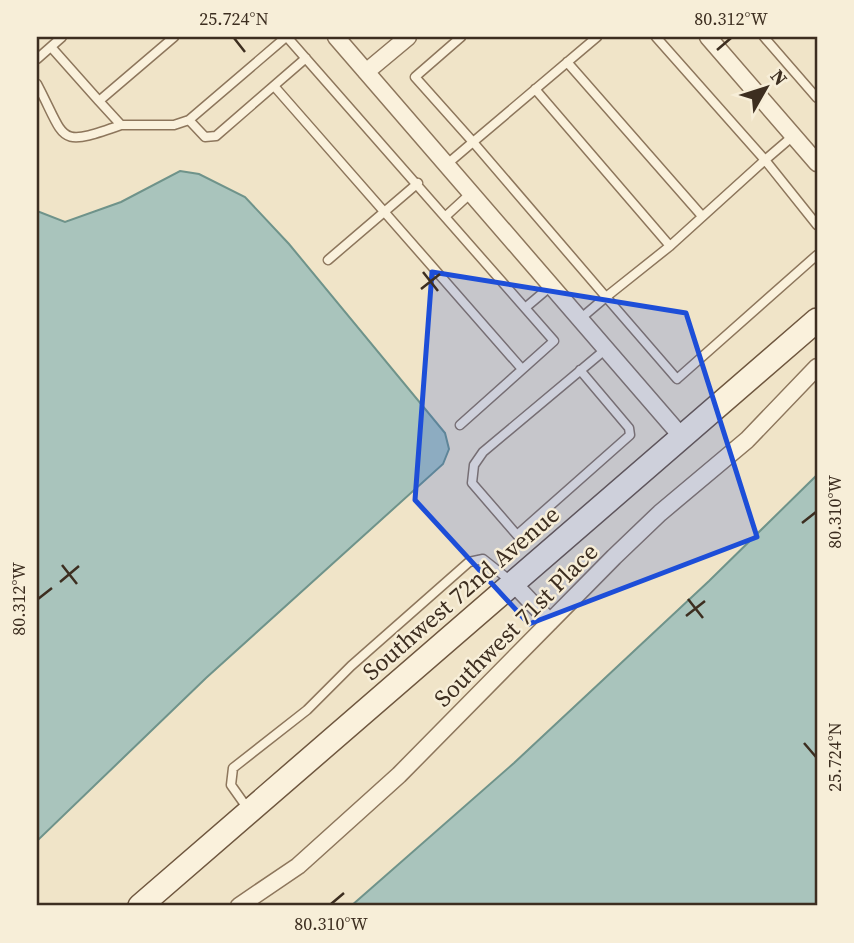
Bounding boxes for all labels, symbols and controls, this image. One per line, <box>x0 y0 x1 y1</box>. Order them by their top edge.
text: 25.724°N <box>199 6 269 31</box>
text: 80.312°W <box>694 6 768 31</box>
north arrow <box>732 52 802 122</box>
text: N <box>765 64 794 91</box>
text: 80.310°W <box>822 475 847 549</box>
street label: Southwest 72nd Avenue <box>355 498 566 687</box>
street label: Southwest 71st Place <box>426 535 605 714</box>
text: 80.312°W <box>6 562 31 636</box>
text: 25.724°N <box>822 722 847 792</box>
text: 80.310°W <box>294 911 368 936</box>

